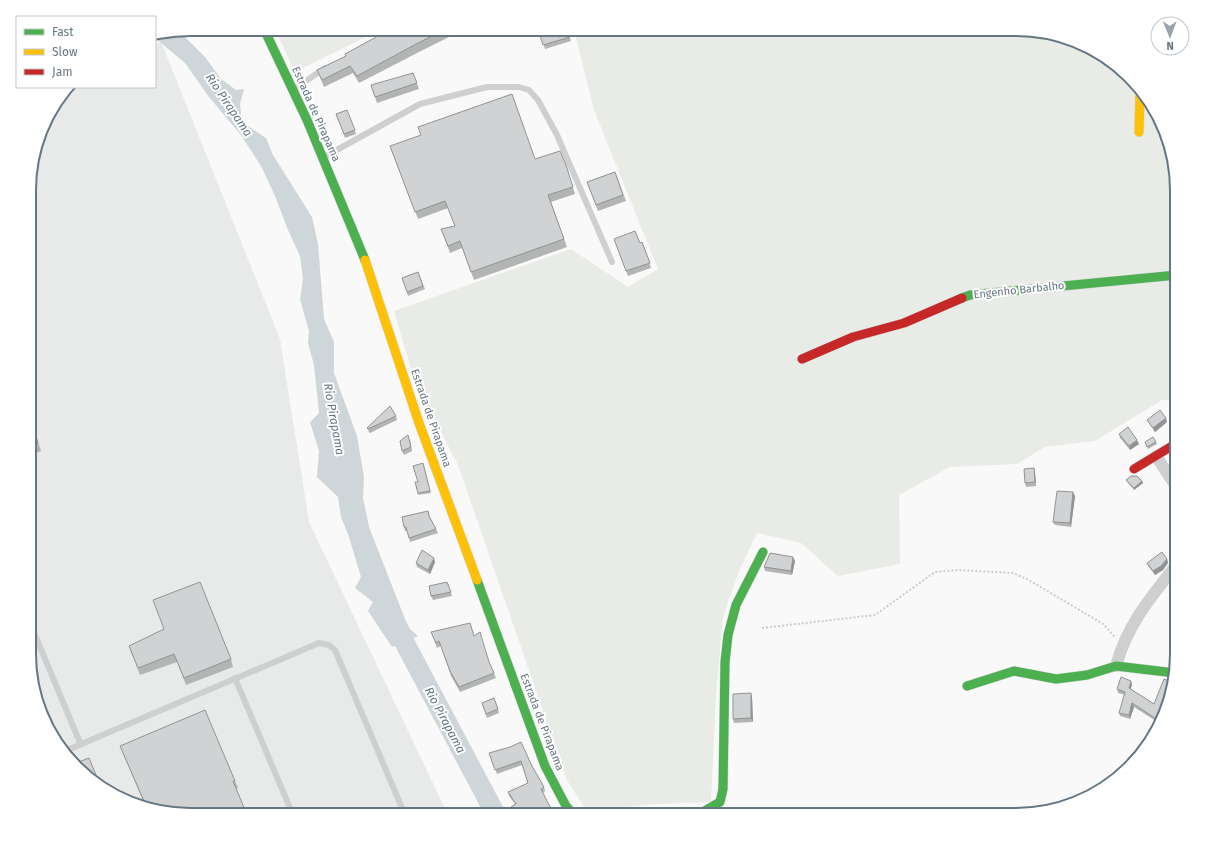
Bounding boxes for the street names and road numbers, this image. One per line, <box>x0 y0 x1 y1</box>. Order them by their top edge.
street label: Estrada de Pirapama <box>289 64 343 164</box>
street label: Engenho Barbalho <box>973 279 1065 301</box>
street label: Estrada de Pirapama <box>408 367 454 469</box>
street label: Estrada de Pirapama <box>517 672 567 772</box>

